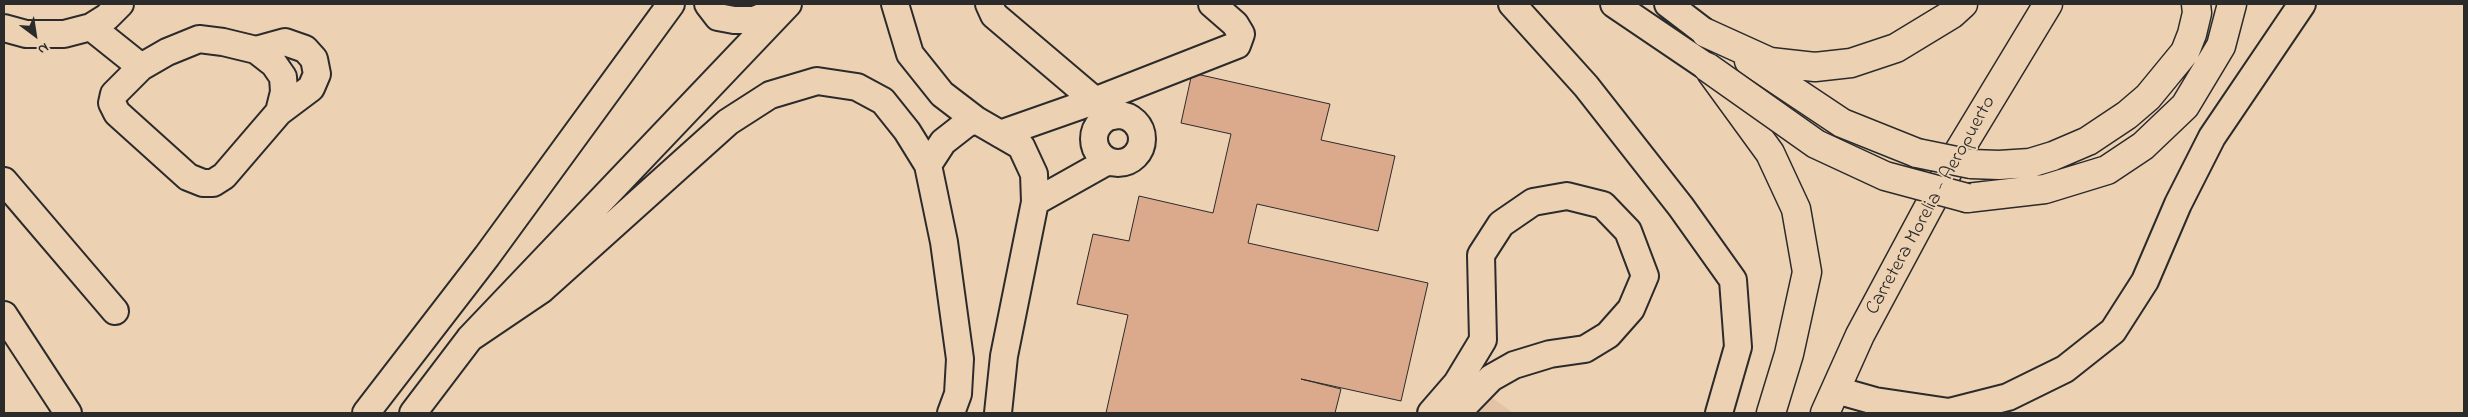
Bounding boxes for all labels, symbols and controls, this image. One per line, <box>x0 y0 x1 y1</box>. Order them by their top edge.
north arrow <box>10 10 60 60</box>
text: N <box>34 37 52 60</box>
street label: Carretera Morelia - Aeropuerto <box>1862 93 2002 319</box>

